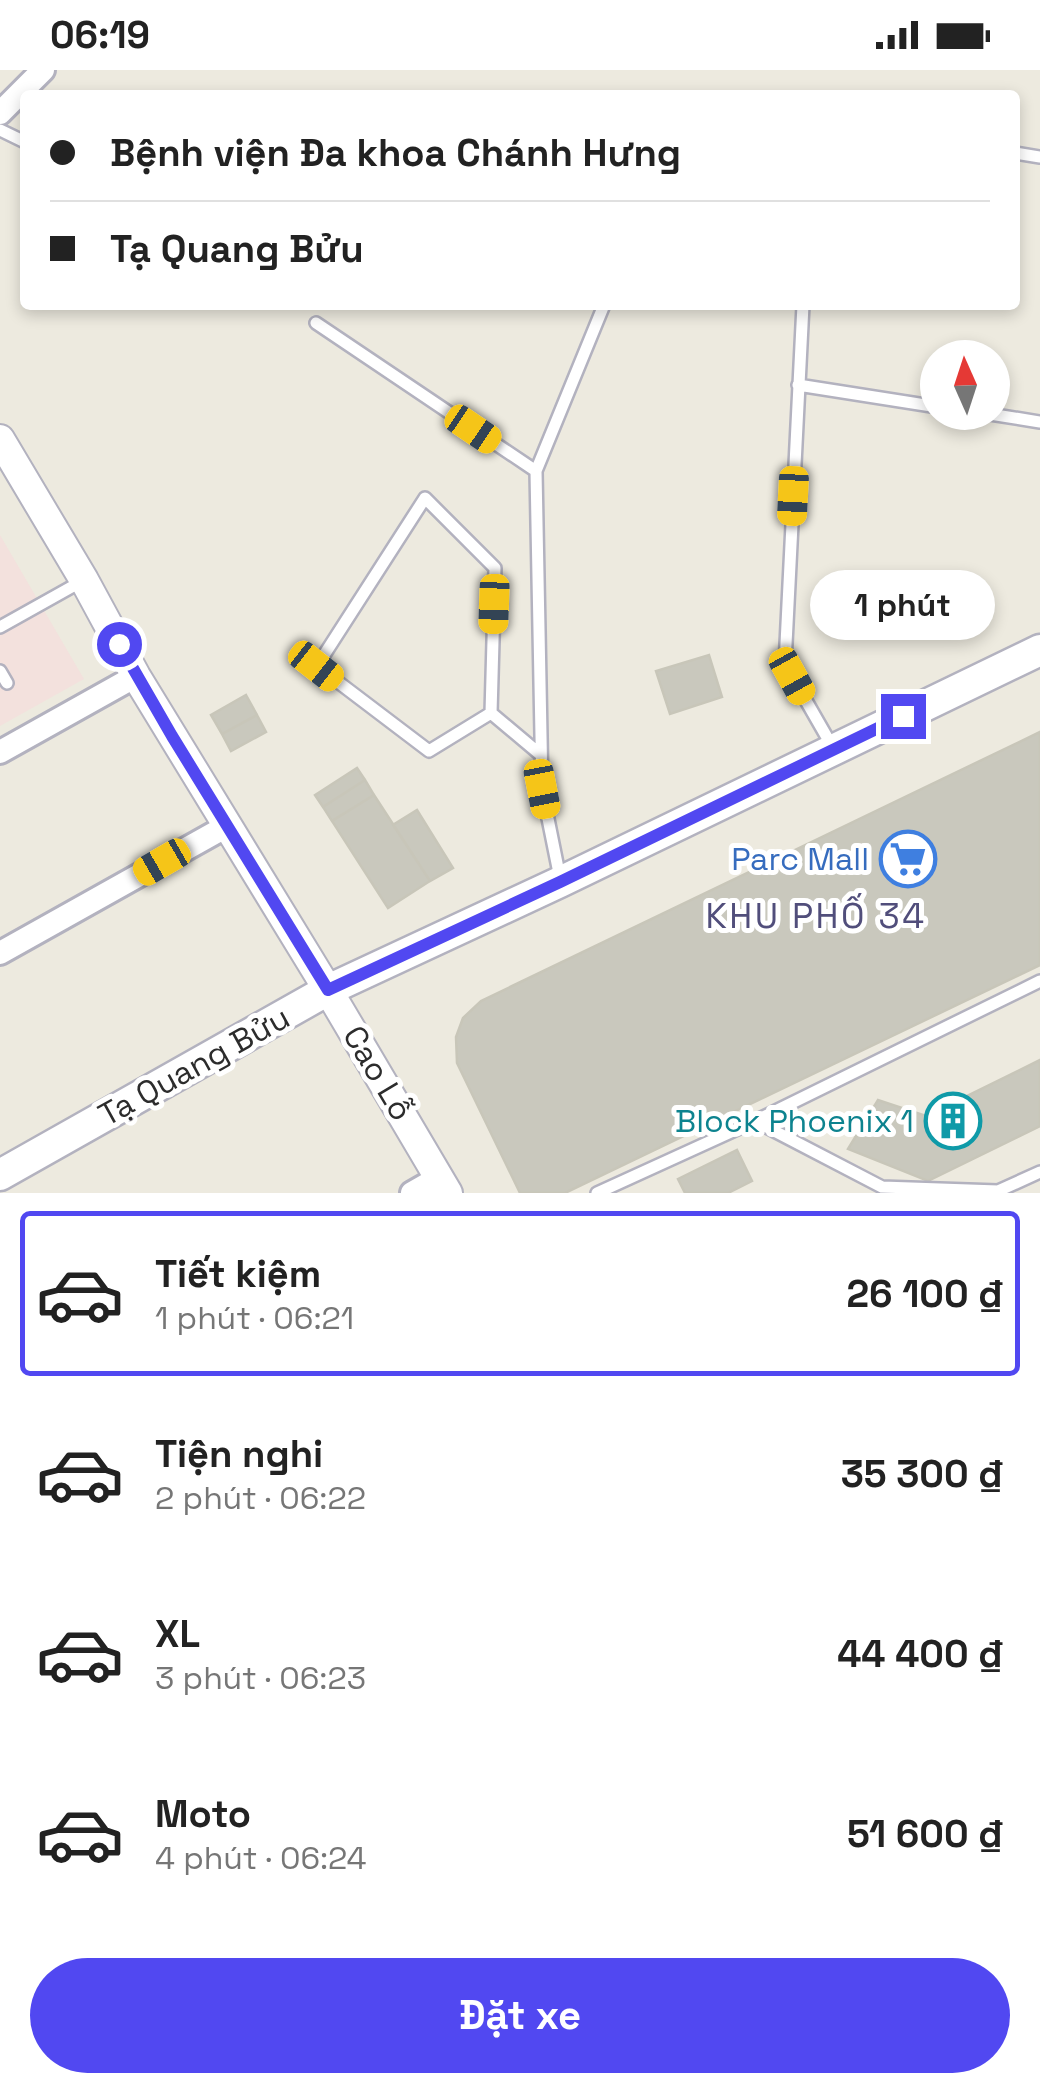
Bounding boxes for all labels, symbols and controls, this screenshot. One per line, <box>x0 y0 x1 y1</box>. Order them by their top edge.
text: 06:19 <box>50 11 150 59</box>
text: Bệnh viện Đa khoa Chánh Hưng <box>110 129 681 177</box>
text: Tạ Quang Bửu <box>110 225 364 273</box>
north arrow <box>920 340 1010 430</box>
map controls <box>920 340 1010 430</box>
car <box>440 400 506 458</box>
car <box>776 465 810 527</box>
callout: 1 phút <box>810 571 996 641</box>
car <box>478 573 510 635</box>
text: 1 phút <box>854 585 951 625</box>
route start <box>97 622 142 667</box>
car <box>283 636 349 696</box>
car <box>764 642 820 710</box>
route end <box>881 694 926 739</box>
car <box>522 757 562 821</box>
supermarket icon: Parc Mall <box>878 829 938 889</box>
car <box>129 834 195 890</box>
place label: Parc Mall <box>731 839 869 879</box>
district label: KHU PHỐ 34 <box>705 893 927 938</box>
street label: Tạ Quang Bửu <box>91 997 297 1135</box>
street label: Cao Lỗ <box>334 1018 422 1128</box>
building icon: Block Phoenix 1 <box>923 1091 983 1151</box>
place label: Block Phoenix 1 <box>675 1101 914 1141</box>
icon: car <box>35 1249 125 1339</box>
text: Tiết kiệm <box>155 1250 321 1298</box>
text: 26 100 ₫ <box>846 1270 1005 1318</box>
text: 1 phút · 06:21 <box>155 1298 354 1338</box>
icon: car <box>35 1429 125 1519</box>
text: Tiện nghi <box>155 1430 323 1478</box>
text: 35 300 ₫ <box>841 1450 1005 1498</box>
text: 2 phút · 06:22 <box>155 1478 366 1518</box>
icon: car <box>35 1609 125 1699</box>
text: XL <box>155 1610 200 1658</box>
text: 44 400 ₫ <box>837 1630 1005 1678</box>
text: 3 phút · 06:23 <box>155 1658 366 1698</box>
icon: car <box>35 1789 125 1879</box>
text: Moto <box>155 1790 251 1838</box>
text: 51 600 ₫ <box>847 1810 1005 1858</box>
text: 4 phút · 06:24 <box>155 1838 366 1878</box>
button: Đặt xe <box>30 1958 1010 2073</box>

